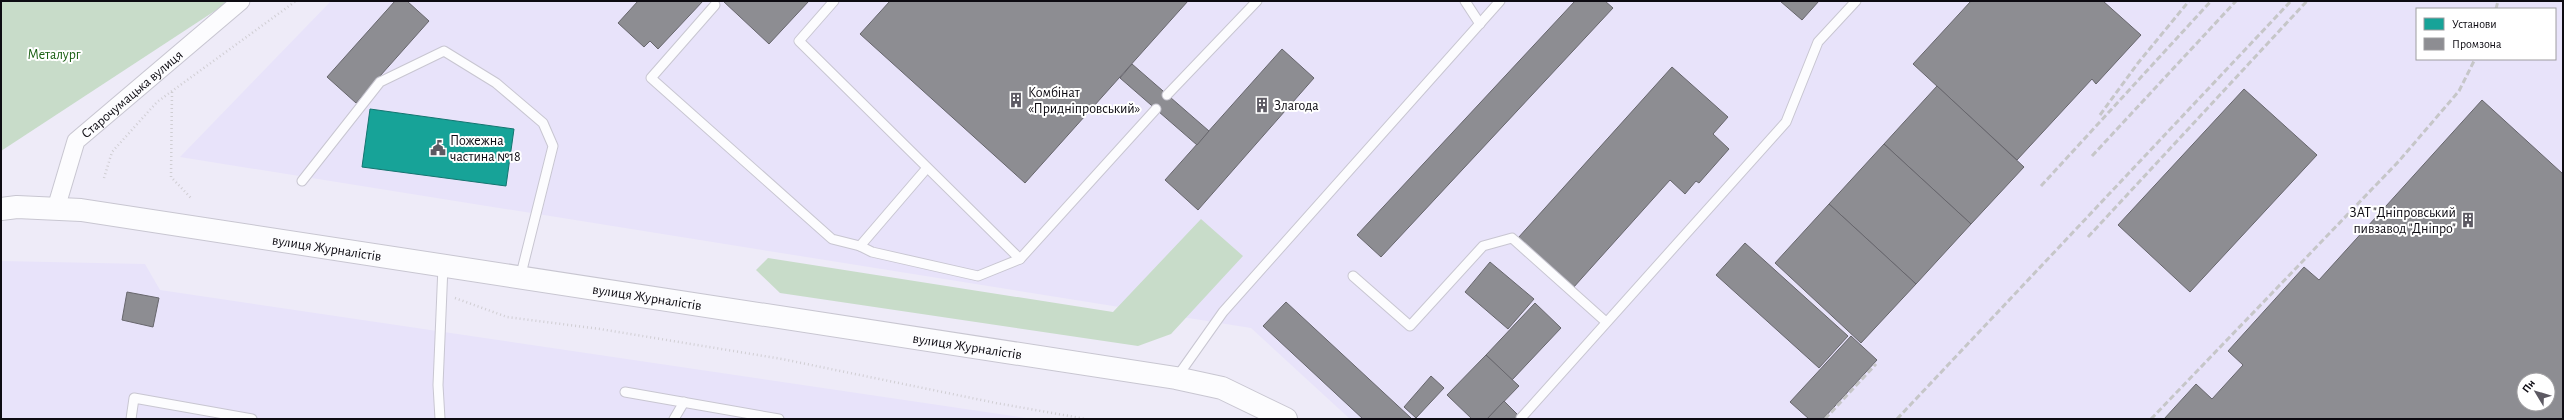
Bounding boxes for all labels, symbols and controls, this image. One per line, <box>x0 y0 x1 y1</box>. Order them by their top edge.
legend <box>2416 8 2556 60</box>
text: Установи <box>2452 18 2497 30</box>
text: Промзона <box>2452 38 2502 50</box>
park label: Металург <box>27 48 81 62</box>
street label: Старочумацька вулиця <box>79 48 186 141</box>
place label: Комбінат «Придніпровський» <box>1028 86 1140 116</box>
building icon: Комбінат «Придніпровський» <box>1007 91 1025 109</box>
building icon: Злагода <box>1253 96 1271 114</box>
place label: Злагода <box>1274 99 1319 113</box>
place label: Пожежна частина №18 <box>450 134 521 164</box>
public building icon: Пожежна частина №18 <box>429 139 447 157</box>
place label: ЗАТ "Дніпровський пивзавод "Дніпро" <box>2350 206 2456 236</box>
building icon: ЗАТ "Дніпровський пивзавод "Дніпро" <box>2459 211 2477 229</box>
street label: вулиця Журналістів <box>271 233 382 264</box>
street label: вулиця Журналістів <box>591 283 703 313</box>
street label: вулиця Журналістів <box>912 332 1023 362</box>
north arrow <box>2516 372 2556 412</box>
text: Пн <box>2520 377 2537 395</box>

